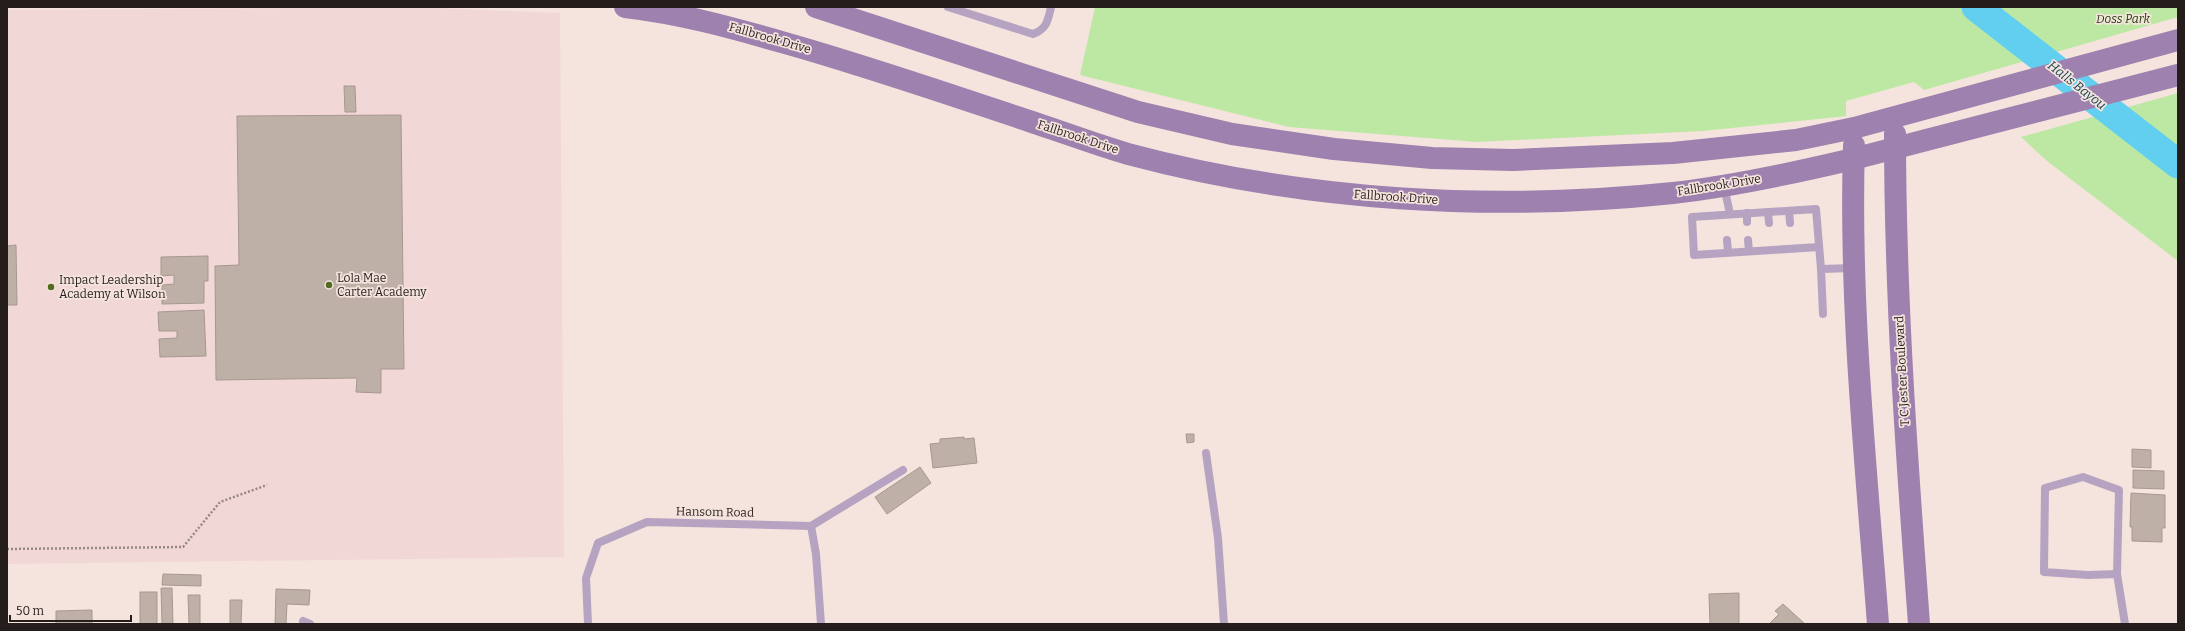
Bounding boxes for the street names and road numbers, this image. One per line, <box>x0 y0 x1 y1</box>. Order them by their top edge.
street label: Fallbrook Drive <box>727 20 813 56</box>
street label: Fallbrook Drive <box>1036 117 1120 157</box>
street label: Fallbrook Drive <box>1676 171 1762 199</box>
street label: Fallbrook Drive <box>1353 187 1439 207</box>
street label: T C Jester Boulevard <box>1892 315 1912 427</box>
street label: Hansom Road <box>676 504 754 520</box>

